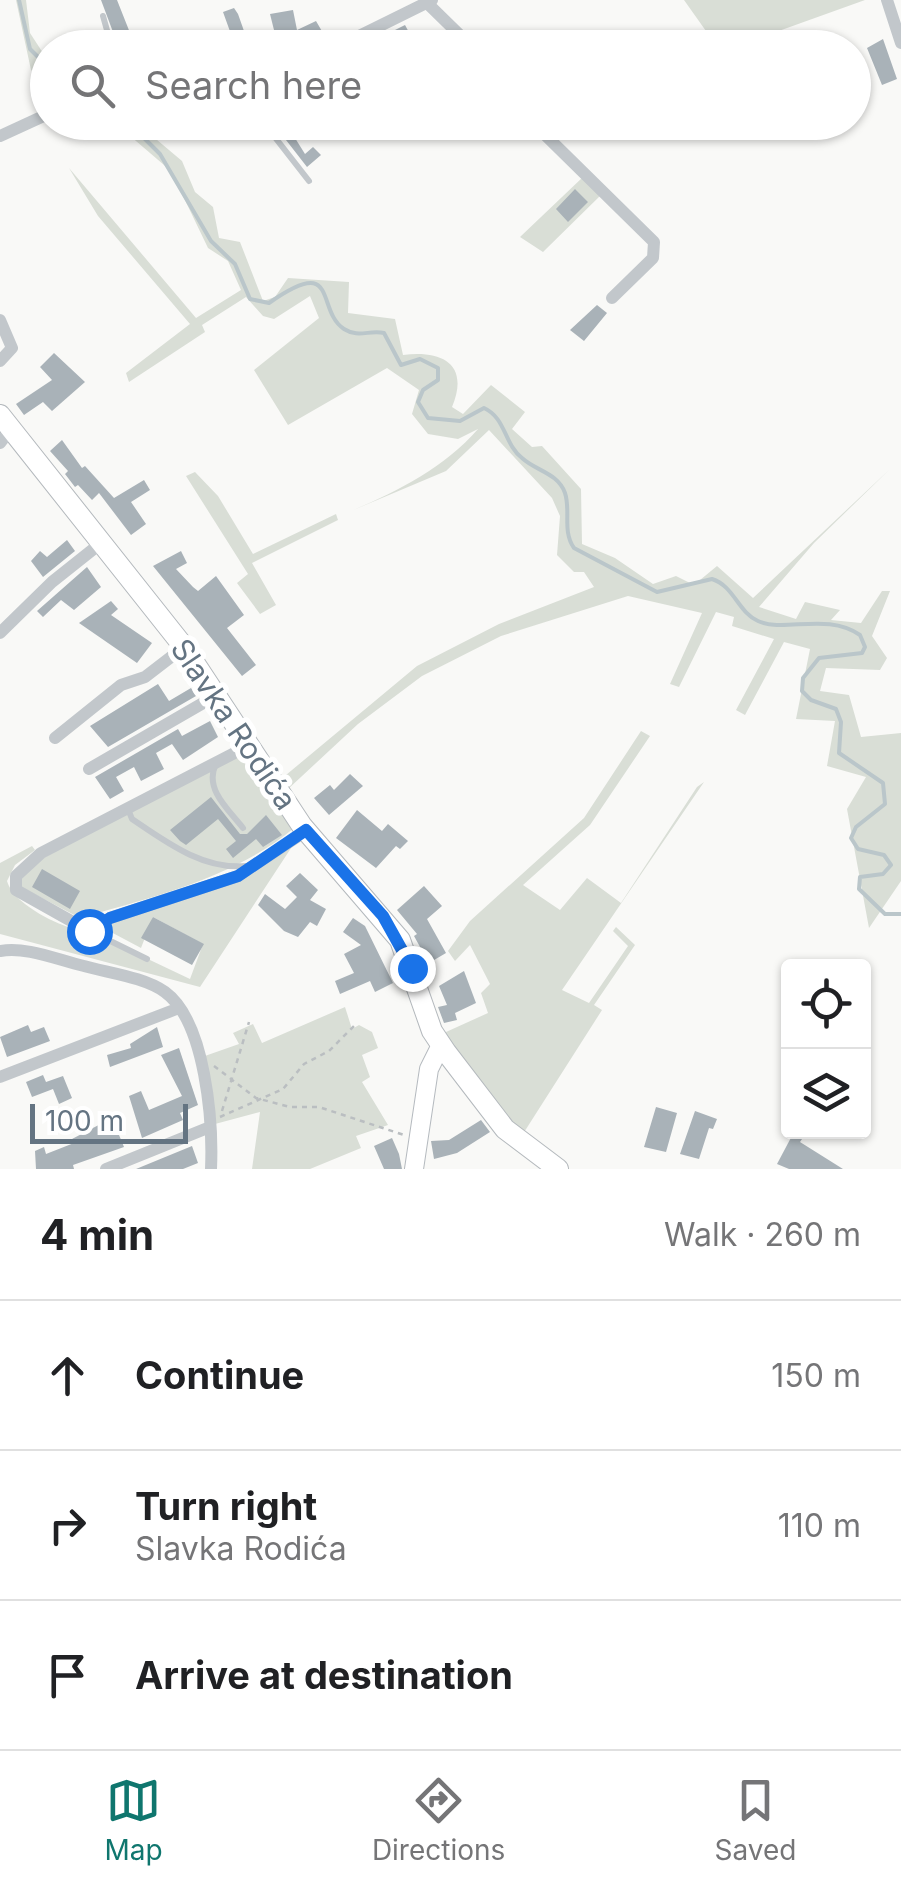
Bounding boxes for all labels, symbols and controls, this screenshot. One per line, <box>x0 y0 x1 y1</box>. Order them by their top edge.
search box <box>30 30 871 140</box>
icon: search <box>65 58 120 113</box>
text: Search here <box>145 62 362 108</box>
street label: Slavka Rodića <box>164 632 304 816</box>
route start <box>67 909 113 955</box>
route end <box>390 946 436 992</box>
map controls <box>781 959 871 1139</box>
button: locate <box>781 959 871 1049</box>
button: layers <box>781 1049 871 1139</box>
scale bar <box>30 1099 188 1144</box>
text: 100 m <box>45 1104 124 1138</box>
text: 4 min <box>40 1209 154 1260</box>
text: Walk · 260 m <box>664 1215 861 1254</box>
icon: ahead <box>40 1348 95 1403</box>
text: Continue <box>135 1352 304 1398</box>
text: 150 m <box>771 1356 861 1395</box>
text: Turn right <box>135 1483 317 1529</box>
icon: right <box>40 1498 95 1553</box>
text: 110 m <box>778 1506 861 1545</box>
text: Slavka Rodića <box>135 1529 347 1568</box>
icon: arrive <box>40 1648 95 1703</box>
text: Arrive at destination <box>135 1652 513 1698</box>
tab: Map <box>105 1773 163 1867</box>
tab: Directions <box>372 1773 505 1867</box>
tab: Saved <box>714 1773 796 1867</box>

